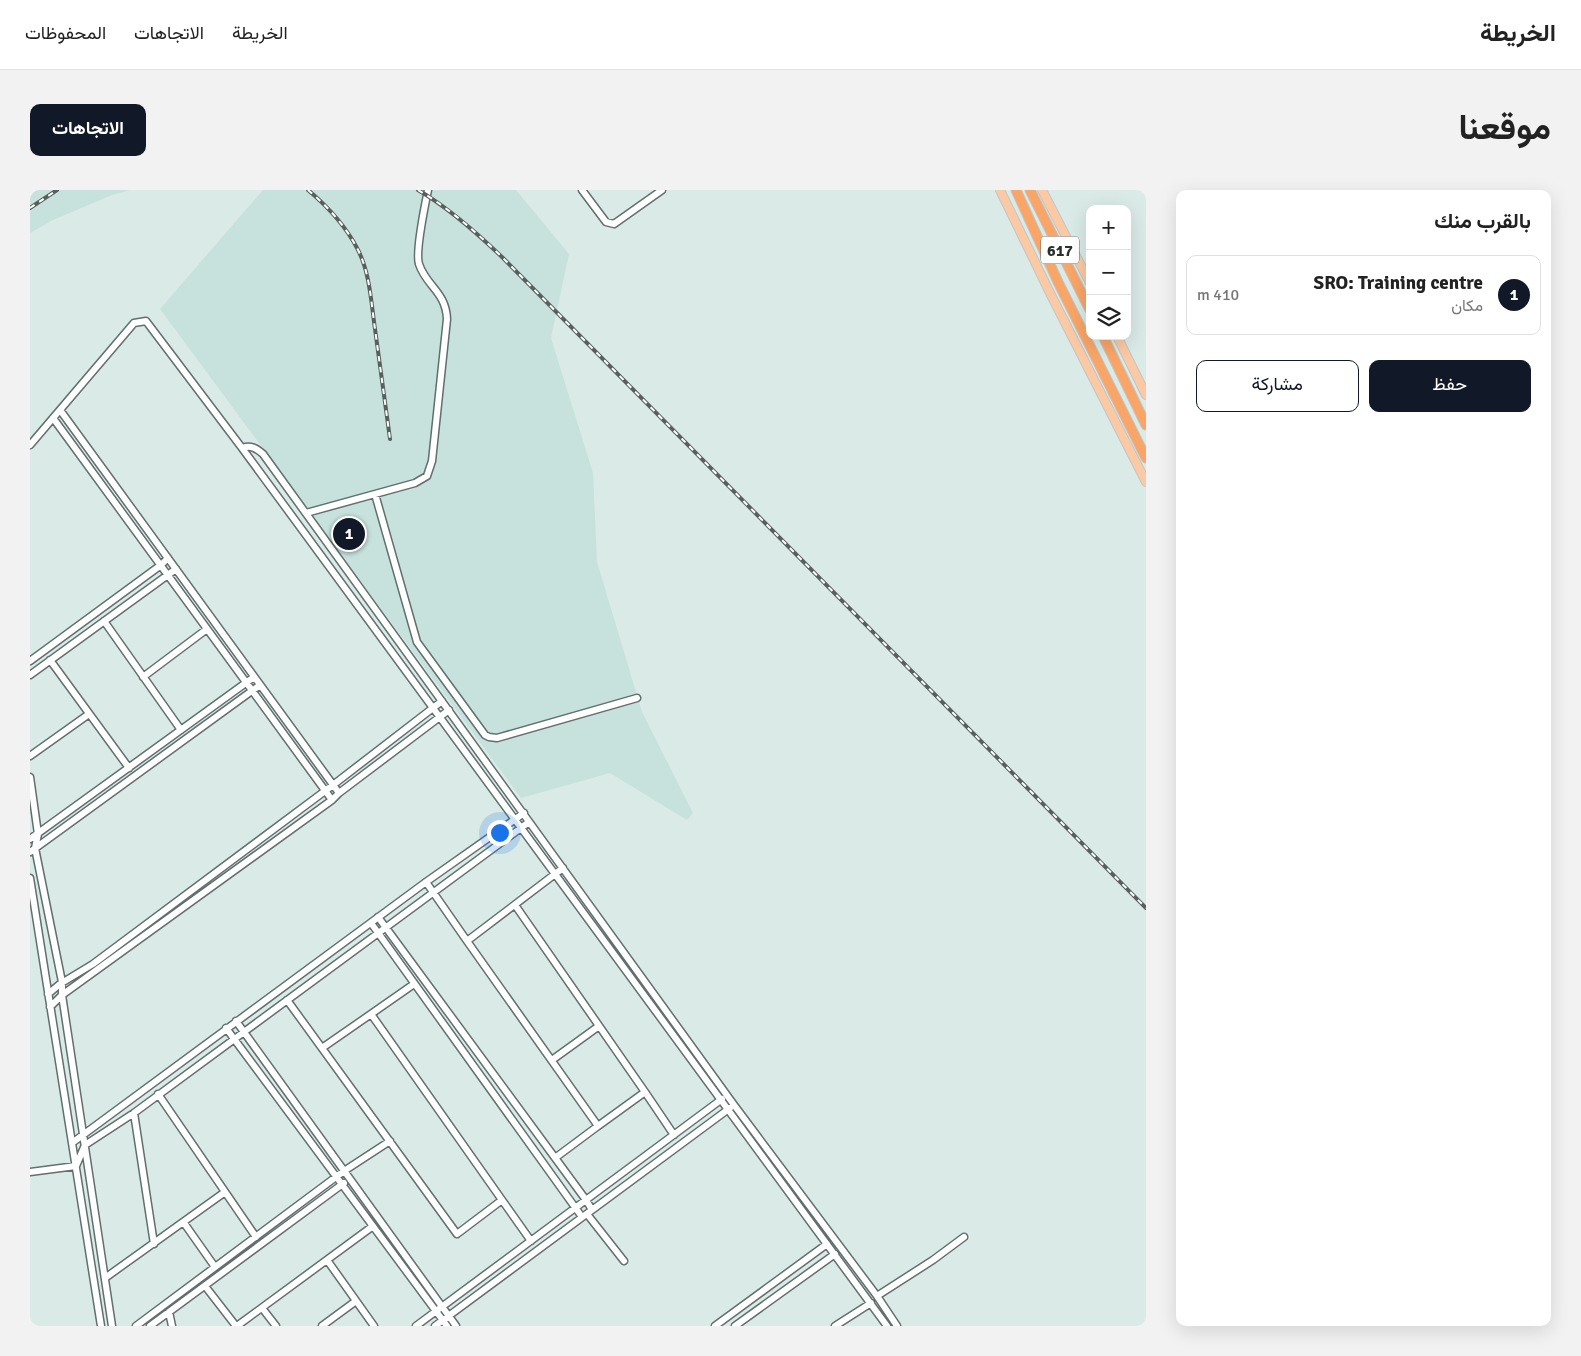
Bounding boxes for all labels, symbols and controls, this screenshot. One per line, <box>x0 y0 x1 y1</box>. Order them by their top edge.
text: الخريطة <box>1480 18 1556 48</box>
text: المحفوظات <box>25 22 106 44</box>
text: الاتجاهات <box>134 22 204 44</box>
text: الخريطة <box>232 22 288 44</box>
button: الاتجاهات <box>30 104 146 156</box>
text: موقعنا <box>1458 106 1551 149</box>
map controls <box>1086 205 1131 340</box>
button: + <box>1086 205 1131 250</box>
text: بالقرب منك <box>1434 208 1531 234</box>
road number: 617 <box>1041 236 1079 264</box>
button: − <box>1086 250 1131 295</box>
text: SRO: Training centre <box>1314 271 1483 295</box>
text: 410 m <box>1197 285 1239 305</box>
text: 1 <box>1510 285 1518 305</box>
button: layers <box>1086 295 1131 340</box>
text: مكان <box>1451 296 1483 316</box>
button: مشاركة <box>1196 360 1359 412</box>
button: حفظ <box>1369 360 1531 412</box>
pin: 1 <box>333 515 365 553</box>
your location <box>487 820 513 846</box>

